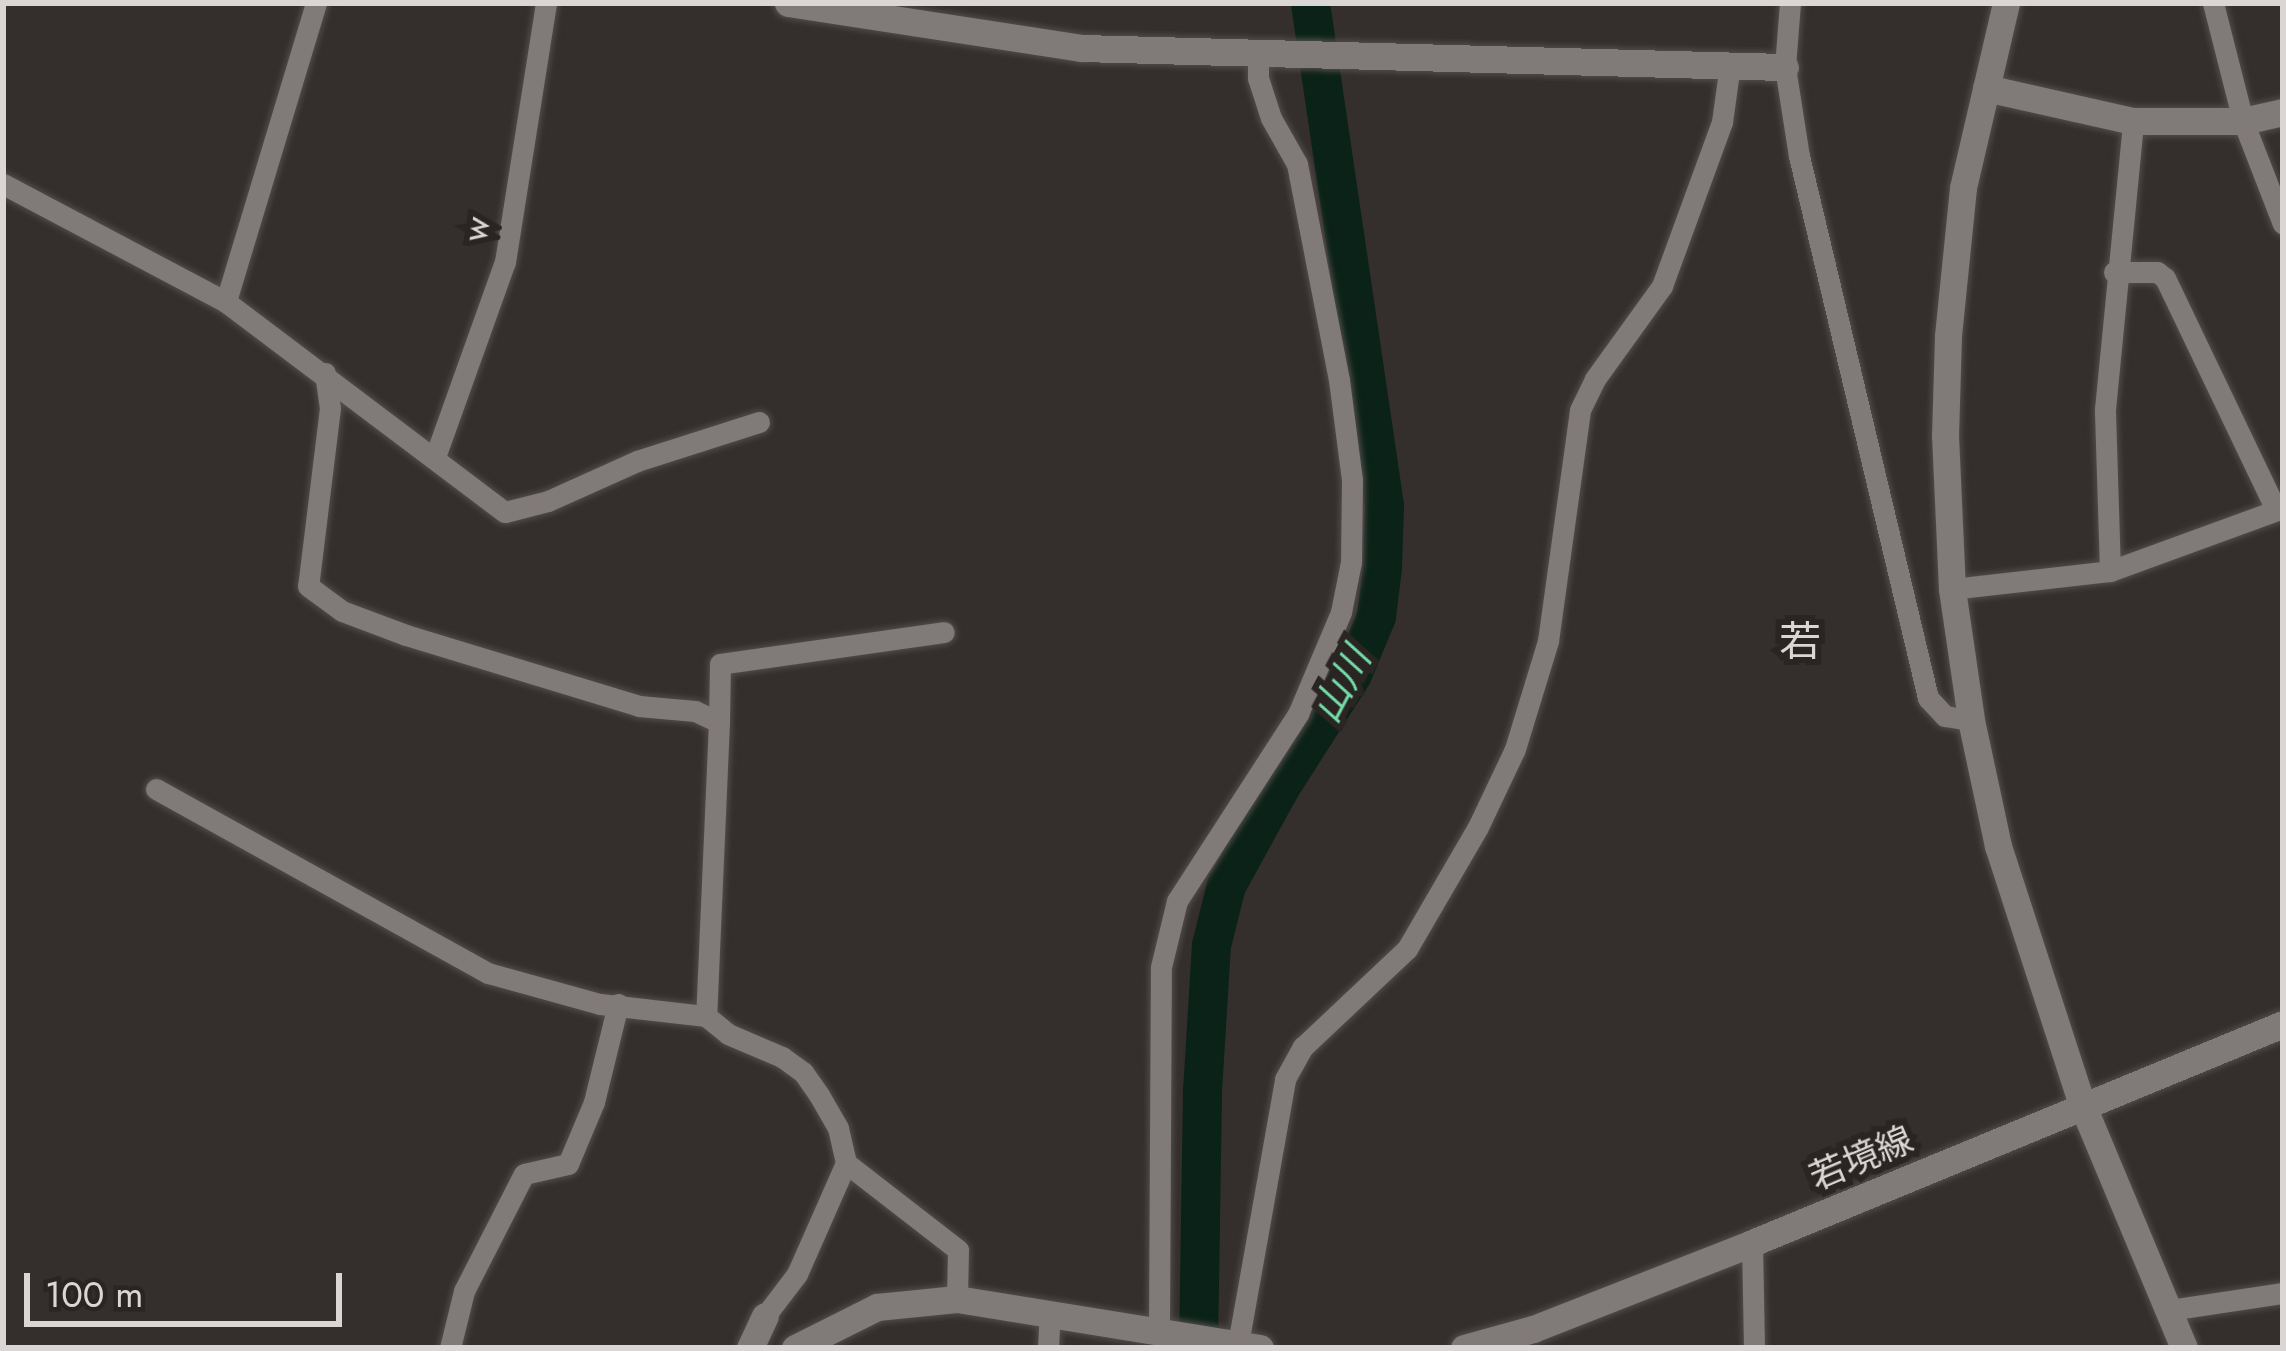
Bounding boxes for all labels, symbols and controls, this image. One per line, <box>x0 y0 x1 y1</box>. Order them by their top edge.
street label: w <box>453 214 499 244</box>
district label: 若 <box>1779 617 1821 667</box>
water label: 山川 <box>1303 640 1381 730</box>
street label: 若境線 <box>1803 1117 1919 1199</box>
scale bar <box>30 1249 348 1323</box>
text: 100 m <box>45 1268 143 1320</box>

